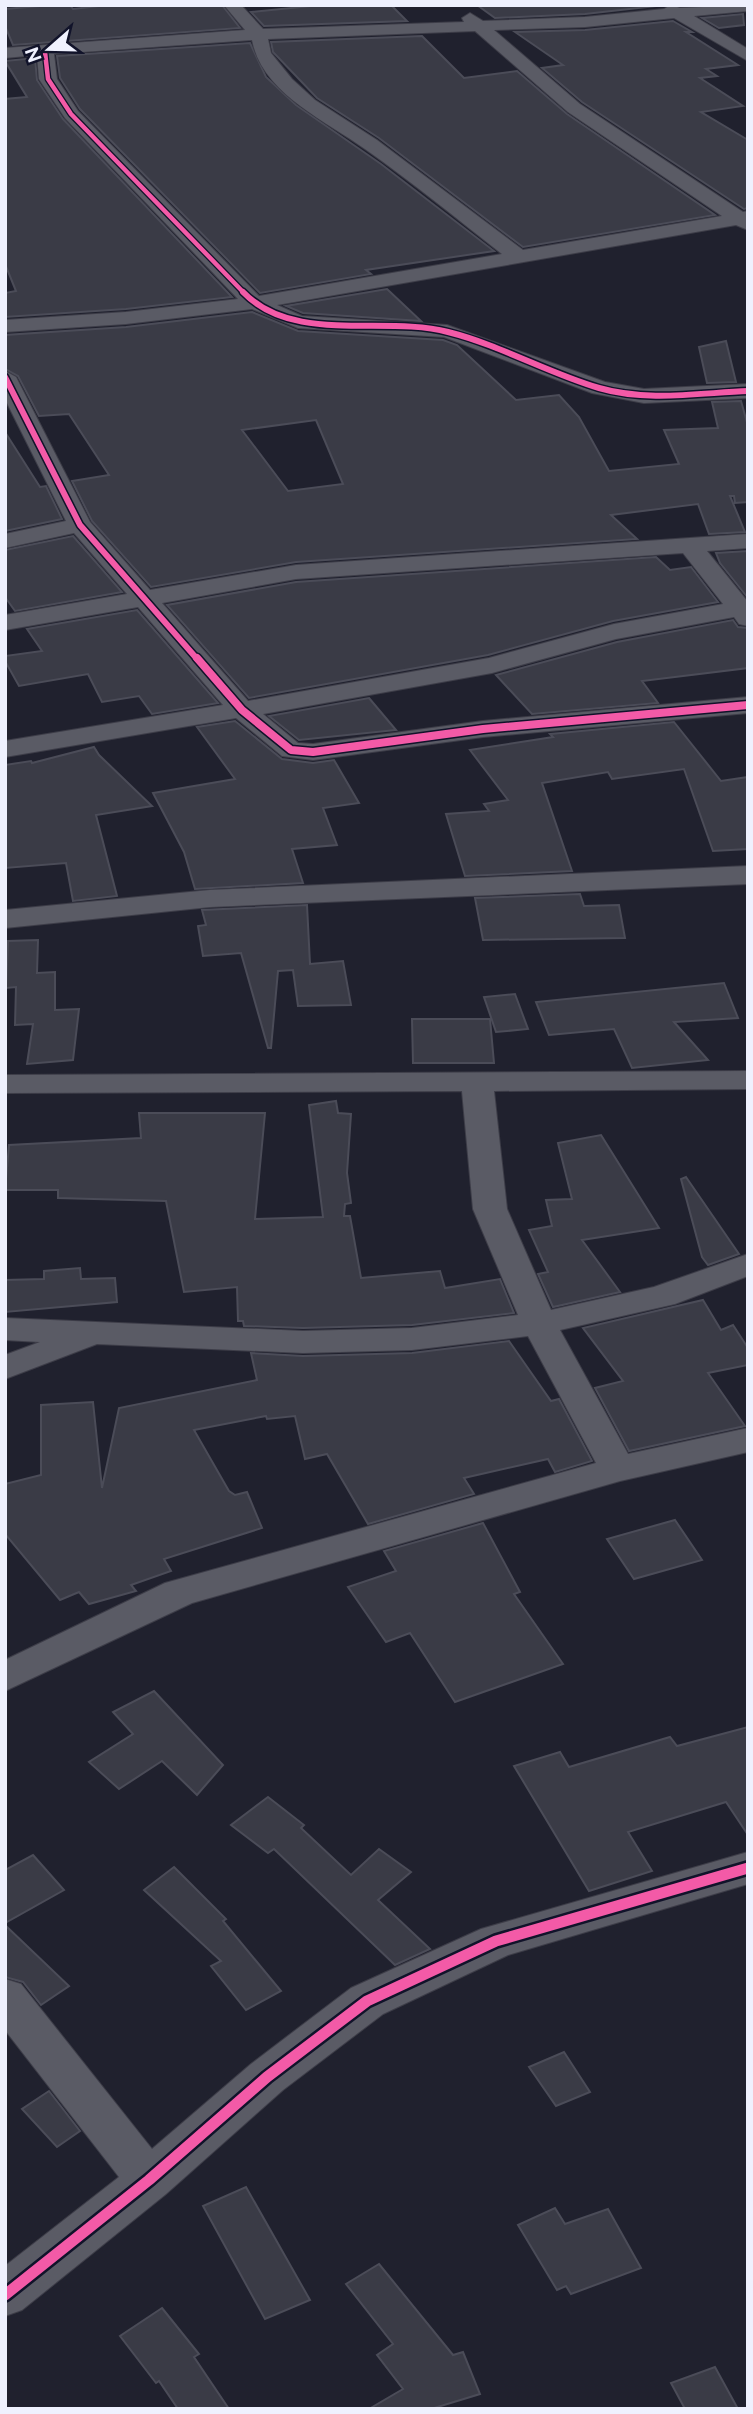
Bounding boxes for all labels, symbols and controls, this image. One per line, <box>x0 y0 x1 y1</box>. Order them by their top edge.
north arrow <box>14 14 84 84</box>
text: N <box>20 44 46 65</box>

